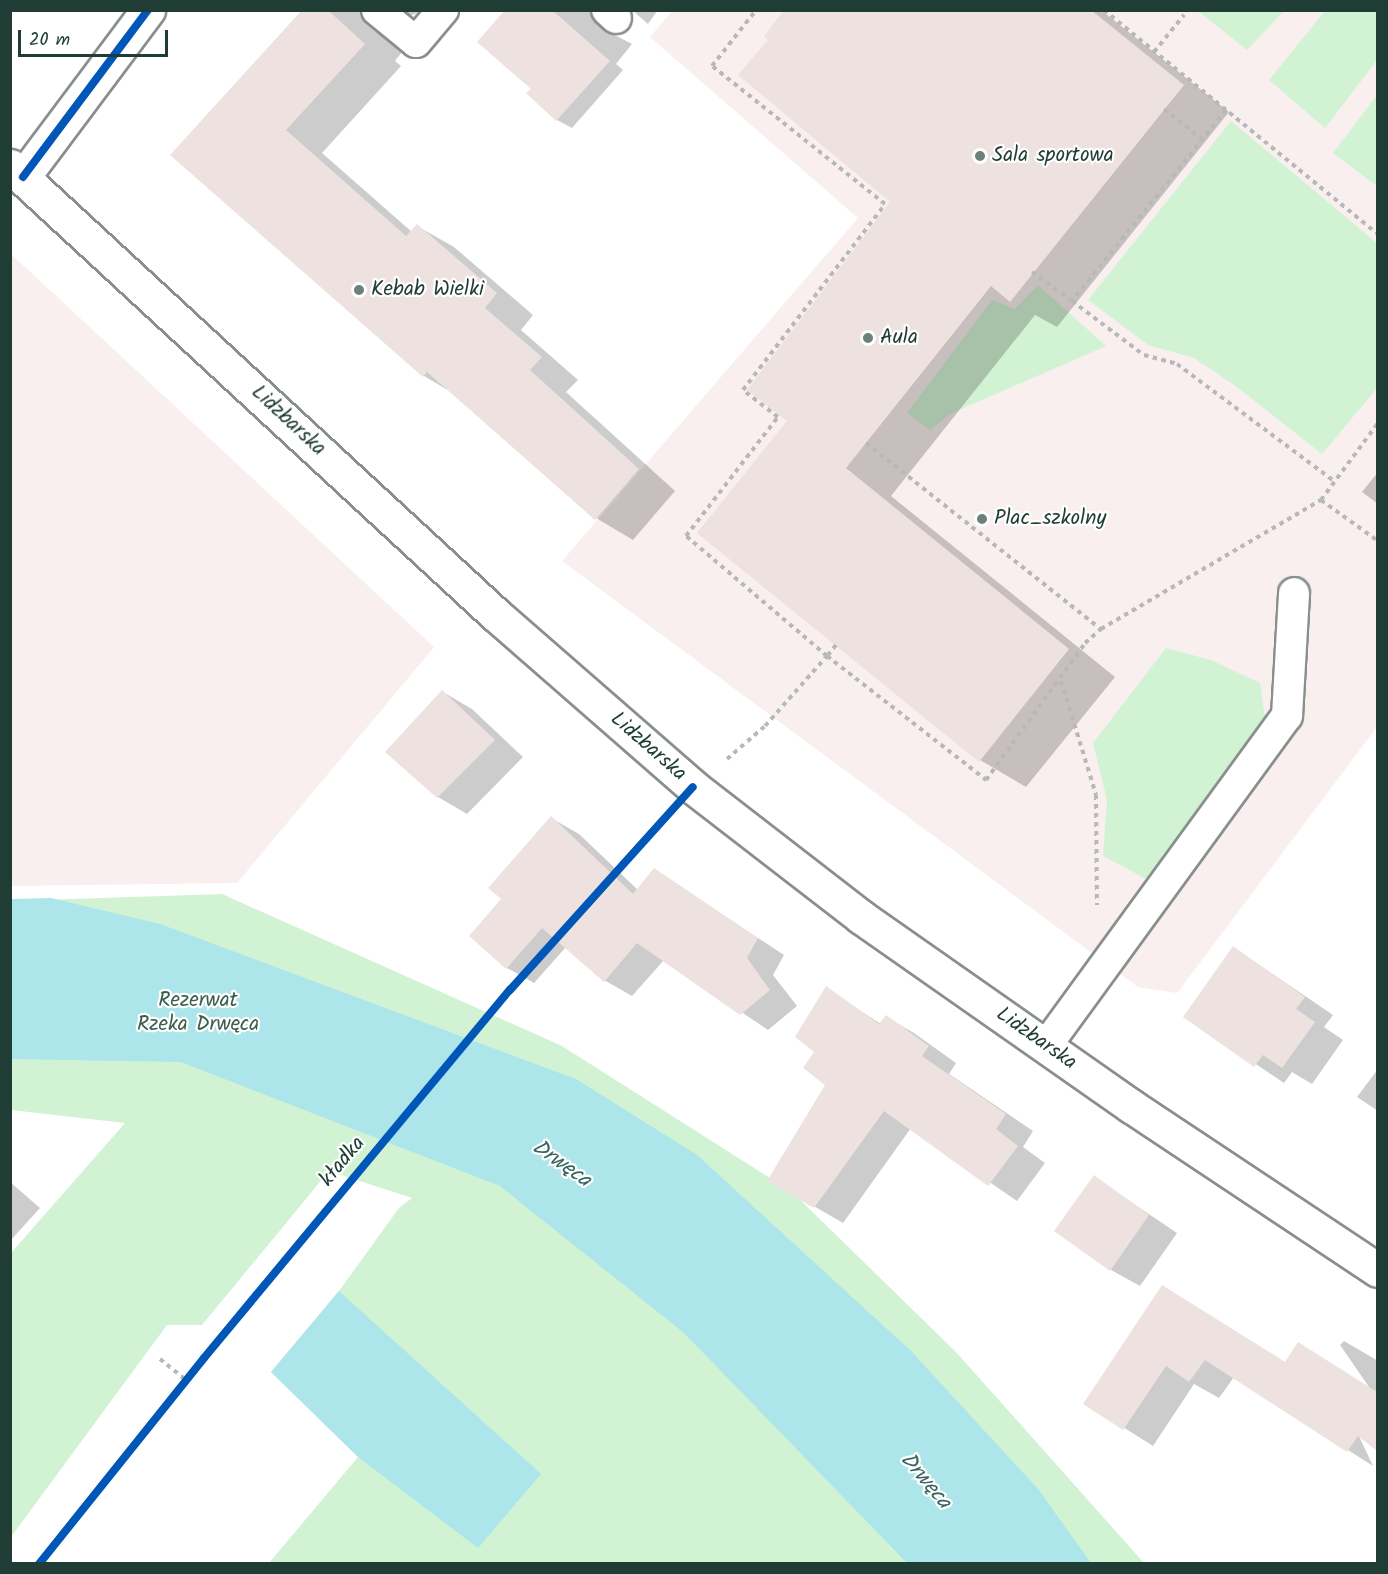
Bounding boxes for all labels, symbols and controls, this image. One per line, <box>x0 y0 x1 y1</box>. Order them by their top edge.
scale bar <box>21 18 171 56</box>
text: 20 m <box>29 26 70 55</box>
place label: Sala sportowa <box>992 143 1113 169</box>
marker: Sala sportowa <box>973 149 987 163</box>
place label: Kebab Wielki <box>371 277 484 303</box>
marker: Kebab Wielki <box>352 283 366 297</box>
place label: Aula <box>880 325 918 351</box>
marker: Aula <box>861 331 875 345</box>
street label: Lidzbarska <box>246 380 330 462</box>
place label: Plac_szkolny <box>994 506 1106 532</box>
marker: Plac_szkolny <box>975 512 989 526</box>
street label: Lidzbarska <box>605 707 691 787</box>
park label: Rezerwat Rzeka Drwęca <box>137 988 259 1038</box>
street label: Lidzbarska <box>991 1002 1081 1076</box>
street label: kładka <box>315 1132 371 1192</box>
water label: Drwęca <box>526 1134 596 1194</box>
water label: Drwęca <box>894 1447 956 1515</box>

